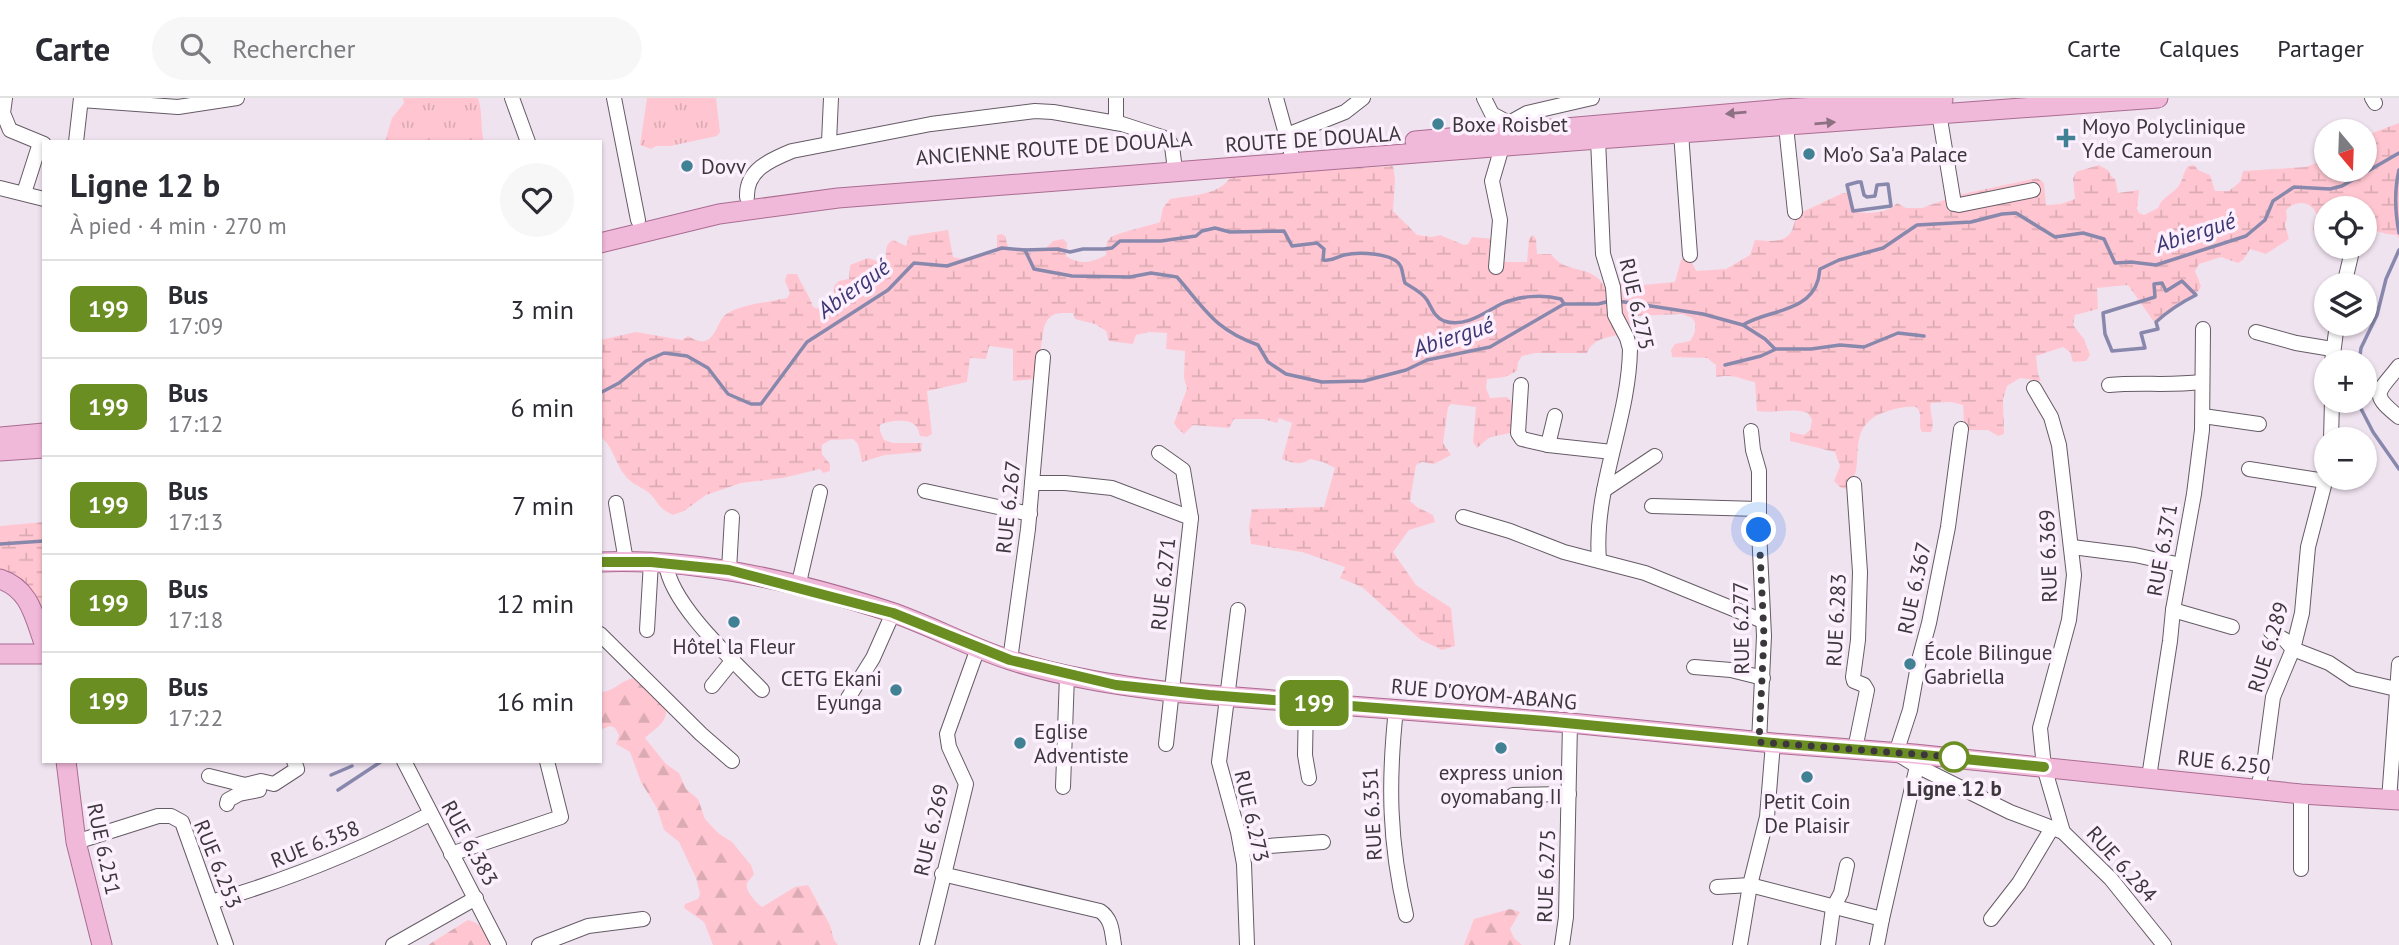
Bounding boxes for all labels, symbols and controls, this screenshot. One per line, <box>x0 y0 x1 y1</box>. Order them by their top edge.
search box <box>152 17 642 80</box>
text: Carte <box>35 27 110 70</box>
icon: search <box>176 29 214 67</box>
text: Rechercher <box>232 32 355 65</box>
text: Carte <box>2067 33 2121 64</box>
text: Calques <box>2159 33 2239 64</box>
text: Partager <box>2277 33 2364 64</box>
one-way arrow <box>1725 108 1747 119</box>
place label: Boxe Roisbet <box>1452 111 1568 138</box>
place label: Moyo Polyclinique Yde Cameroun <box>2082 113 2246 164</box>
marker: Boxe Roisbet <box>1430 116 1446 132</box>
one-way arrow <box>1814 117 1836 128</box>
street label: ROUTE DE DOUALA <box>1224 119 1402 159</box>
north arrow <box>2314 119 2376 182</box>
map controls <box>2314 119 2377 490</box>
street label: ANCIENNE ROUTE DE DOUALA <box>915 125 1194 171</box>
marker: Moyo Polyclinique Yde Cameroun <box>2056 128 2076 148</box>
place label: Mo'o Sa'a Palace <box>1823 141 1967 168</box>
marker: Mo'o Sa'a Palace <box>1801 146 1817 162</box>
place label: Dovv <box>701 153 746 180</box>
marker: Dovv <box>679 158 695 174</box>
text: Ligne 12 b <box>70 163 220 206</box>
button: heart <box>500 163 574 237</box>
button: locate <box>2314 196 2377 259</box>
water label: Abiergué <box>2150 205 2239 259</box>
text: À pied · 4 min · 270 m <box>70 211 287 240</box>
water label: Abiergué <box>810 252 895 325</box>
street label: RUE 6.275 <box>1613 255 1661 353</box>
button: layers <box>2314 273 2377 336</box>
text: Bus <box>168 278 208 311</box>
text: 199 <box>88 293 129 324</box>
text: 3 min <box>511 293 574 326</box>
water label: Abiergué <box>1408 309 1497 363</box>
text: 17:09 <box>168 311 223 340</box>
button: + <box>2314 350 2377 413</box>
text: Bus <box>168 376 208 409</box>
text: 199 <box>88 391 129 422</box>
text: 6 min <box>511 391 574 424</box>
text: 17:12 <box>168 409 223 438</box>
button: − <box>2314 427 2377 490</box>
street label: RUE 6.267 <box>990 459 1026 555</box>
text: Bus <box>168 474 208 507</box>
text: 199 <box>88 489 129 520</box>
text: 7 min <box>512 489 574 522</box>
street label: RUE 6.371 <box>2141 502 2183 598</box>
text: 17:13 <box>168 507 223 536</box>
street label: RUE 6.369 <box>2033 509 2063 603</box>
your location <box>1741 512 1776 547</box>
street label: RUE 6.271 <box>1145 536 1181 632</box>
street label: RUE 6.367 <box>1891 540 1937 636</box>
text: Bus <box>168 572 208 605</box>
street label: RUE 6.283 <box>1820 573 1852 667</box>
street label: RUE 6.277 <box>1727 581 1755 675</box>
text: 199 <box>88 587 129 618</box>
text: 12 min <box>496 587 574 620</box>
street label: RUE 6.289 <box>2241 598 2295 696</box>
text: 17:18 <box>168 605 223 634</box>
marker: Hôtel la Fleur <box>726 614 742 630</box>
place label: Hôtel la Fleur <box>673 633 795 660</box>
place label: École Bilingue Gabriella <box>1924 639 2052 690</box>
marker: École Bilingue Gabriella <box>1902 656 1918 672</box>
place label: CETG Ekani Eyunga <box>781 665 882 716</box>
text: Bus <box>168 670 208 703</box>
street label: RUE D'OYOM-ABANG <box>1390 672 1578 716</box>
line badge: 199 <box>1274 680 1354 726</box>
marker: CETG Ekani Eyunga <box>888 682 904 698</box>
text: 199 <box>88 685 129 716</box>
text: 16 min <box>496 685 574 718</box>
text: 199 <box>1294 687 1334 718</box>
text: 17:22 <box>168 703 223 732</box>
place label: Eglise Adventiste <box>1034 718 1129 769</box>
marker: Eglise Adventiste <box>1012 735 1028 751</box>
marker: express union oyomabang II <box>1493 740 1509 756</box>
marker: Ligne 12 b <box>1939 742 1969 772</box>
street label: RUE 6.250 <box>2176 744 2272 780</box>
place label: express union oyomabang II <box>1439 759 1563 810</box>
street label: RUE 6.273 <box>1228 767 1276 865</box>
street label: RUE 6.351 <box>1356 767 1388 861</box>
marker: Petit Coin De Plaisir <box>1799 769 1815 785</box>
place label: Ligne 12 b <box>1906 775 2002 802</box>
street label: RUE 6.269 <box>907 781 955 879</box>
place label: Petit Coin De Plaisir <box>1764 788 1850 839</box>
street label: RUE 6.383 <box>436 796 504 890</box>
street label: RUE 6.251 <box>81 801 127 897</box>
street label: RUE 6.358 <box>267 814 363 874</box>
street label: RUE 6.253 <box>188 816 248 912</box>
street label: RUE 6.284 <box>2081 820 2163 908</box>
street label: RUE 6.275 <box>1531 829 1561 923</box>

